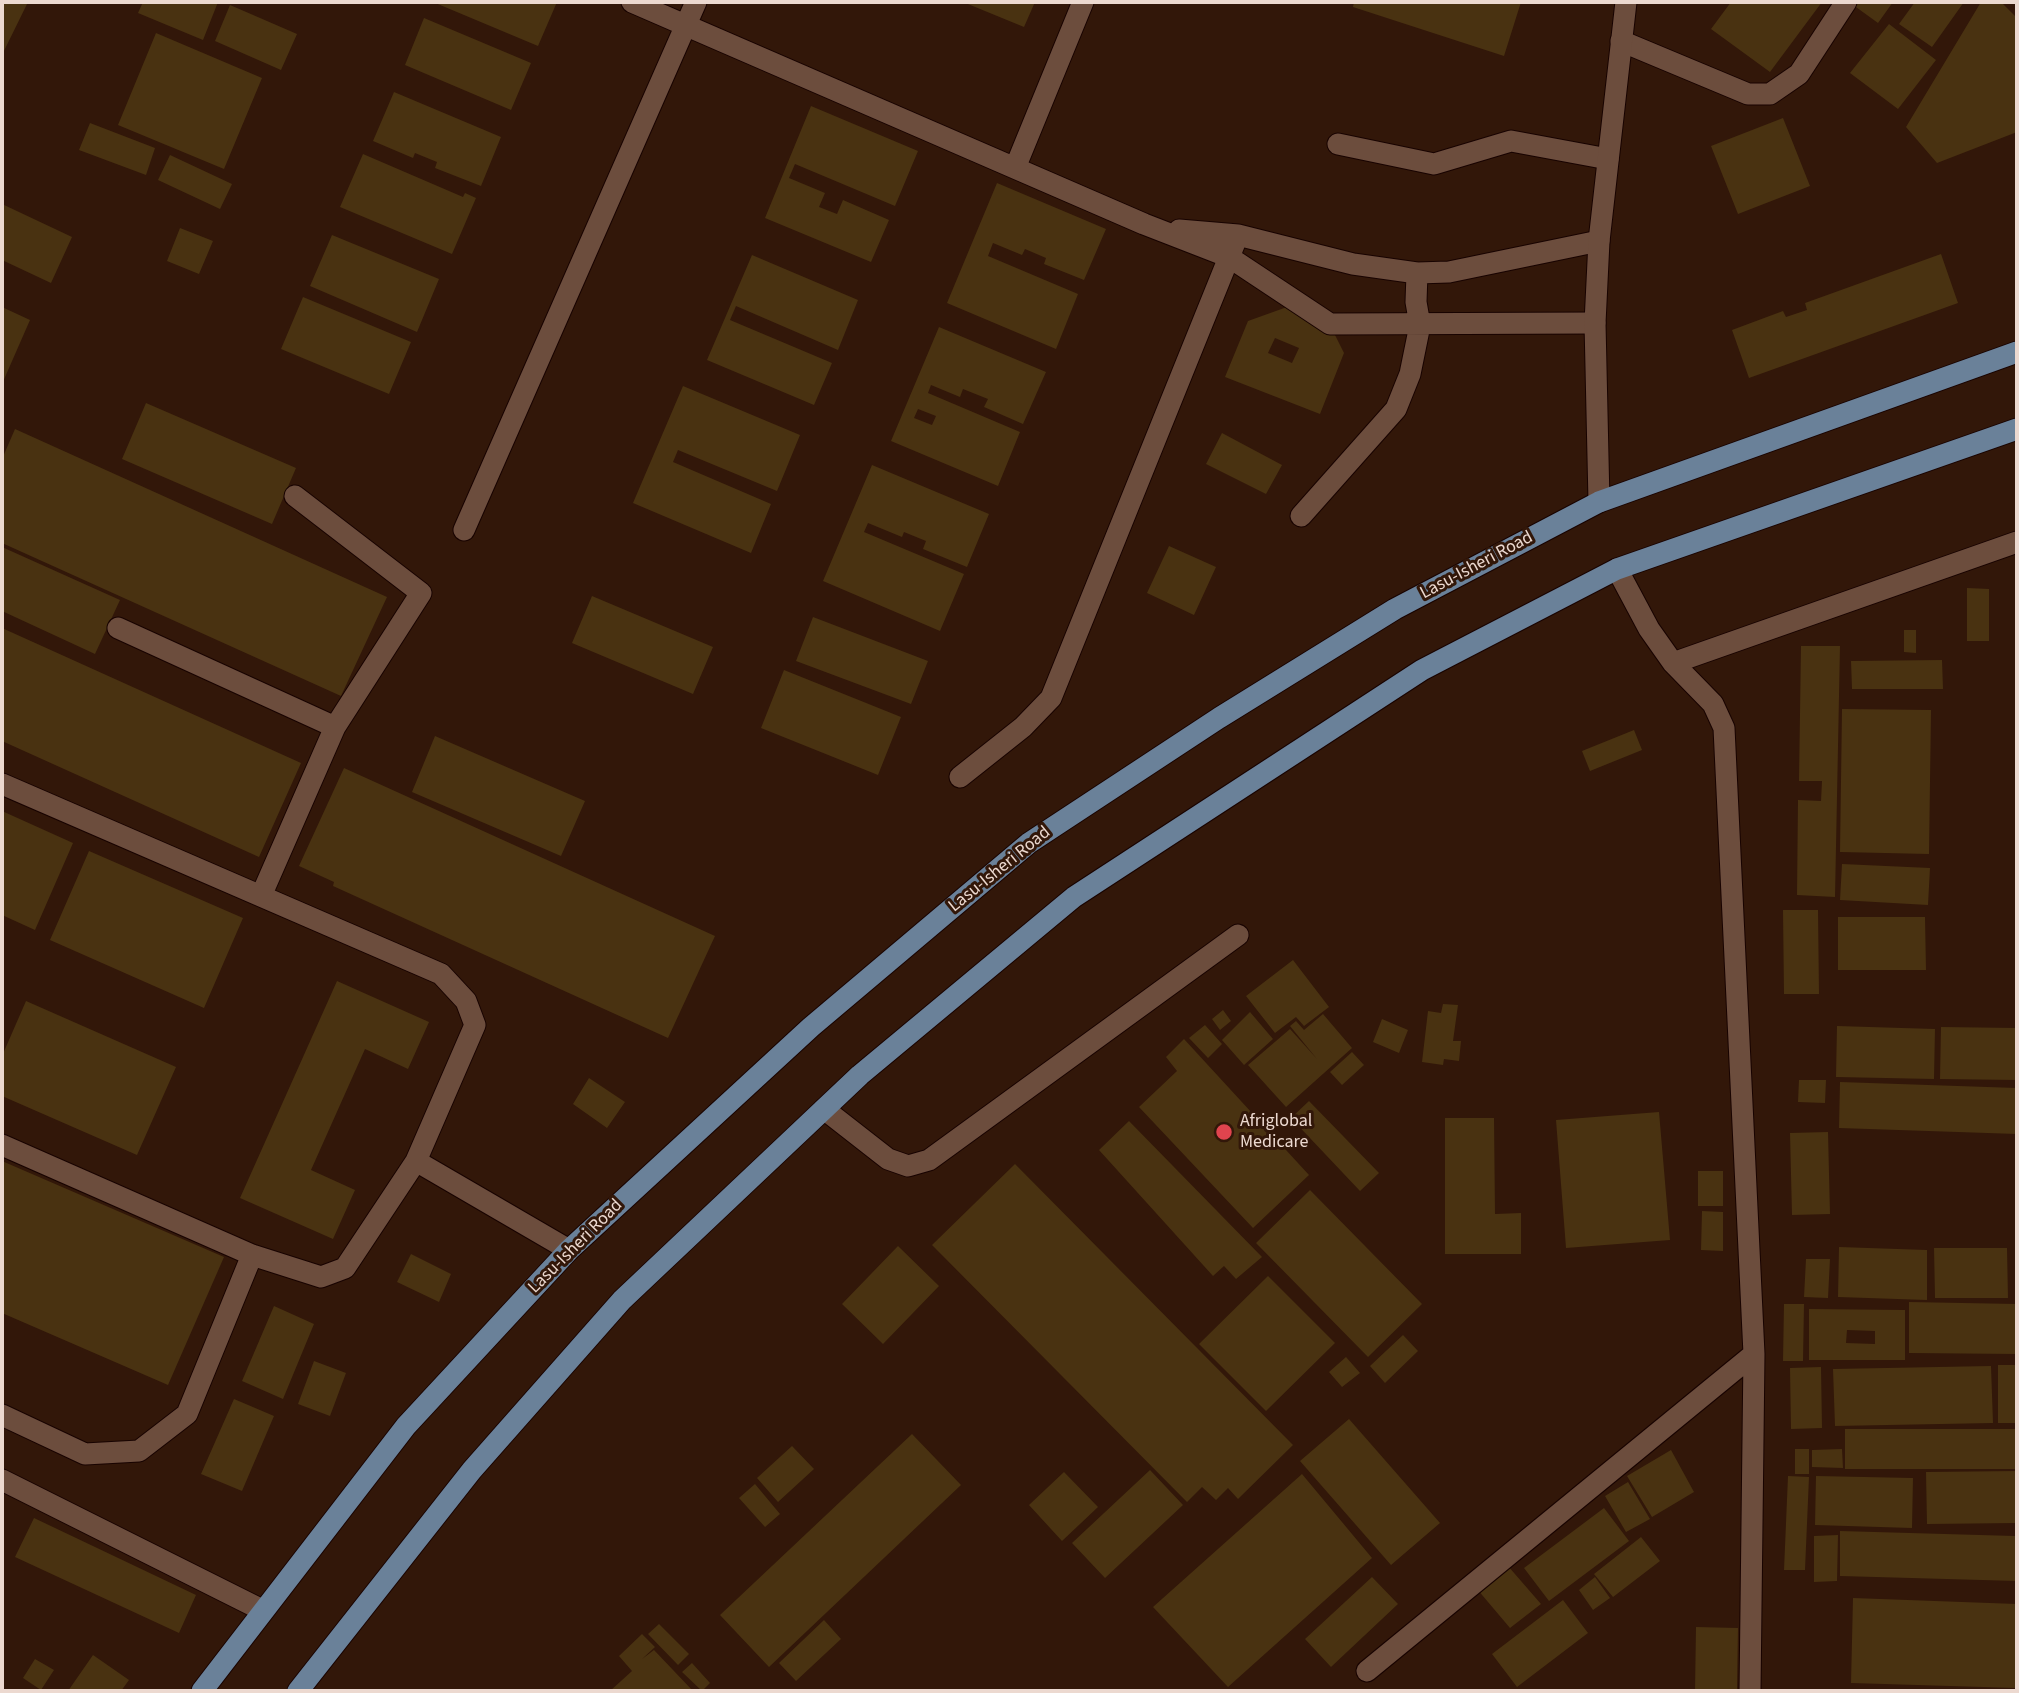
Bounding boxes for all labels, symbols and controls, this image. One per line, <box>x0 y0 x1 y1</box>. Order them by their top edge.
street label: Lasu-Isheri Road <box>1417 527 1537 605</box>
street label: Lasu-Isheri Road <box>945 822 1055 918</box>
place label: Afriglobal Medicare <box>1240 1111 1312 1154</box>
marker: Afriglobal Medicare <box>1214 1122 1234 1142</box>
street label: Lasu-Isheri Road <box>524 1195 628 1299</box>

